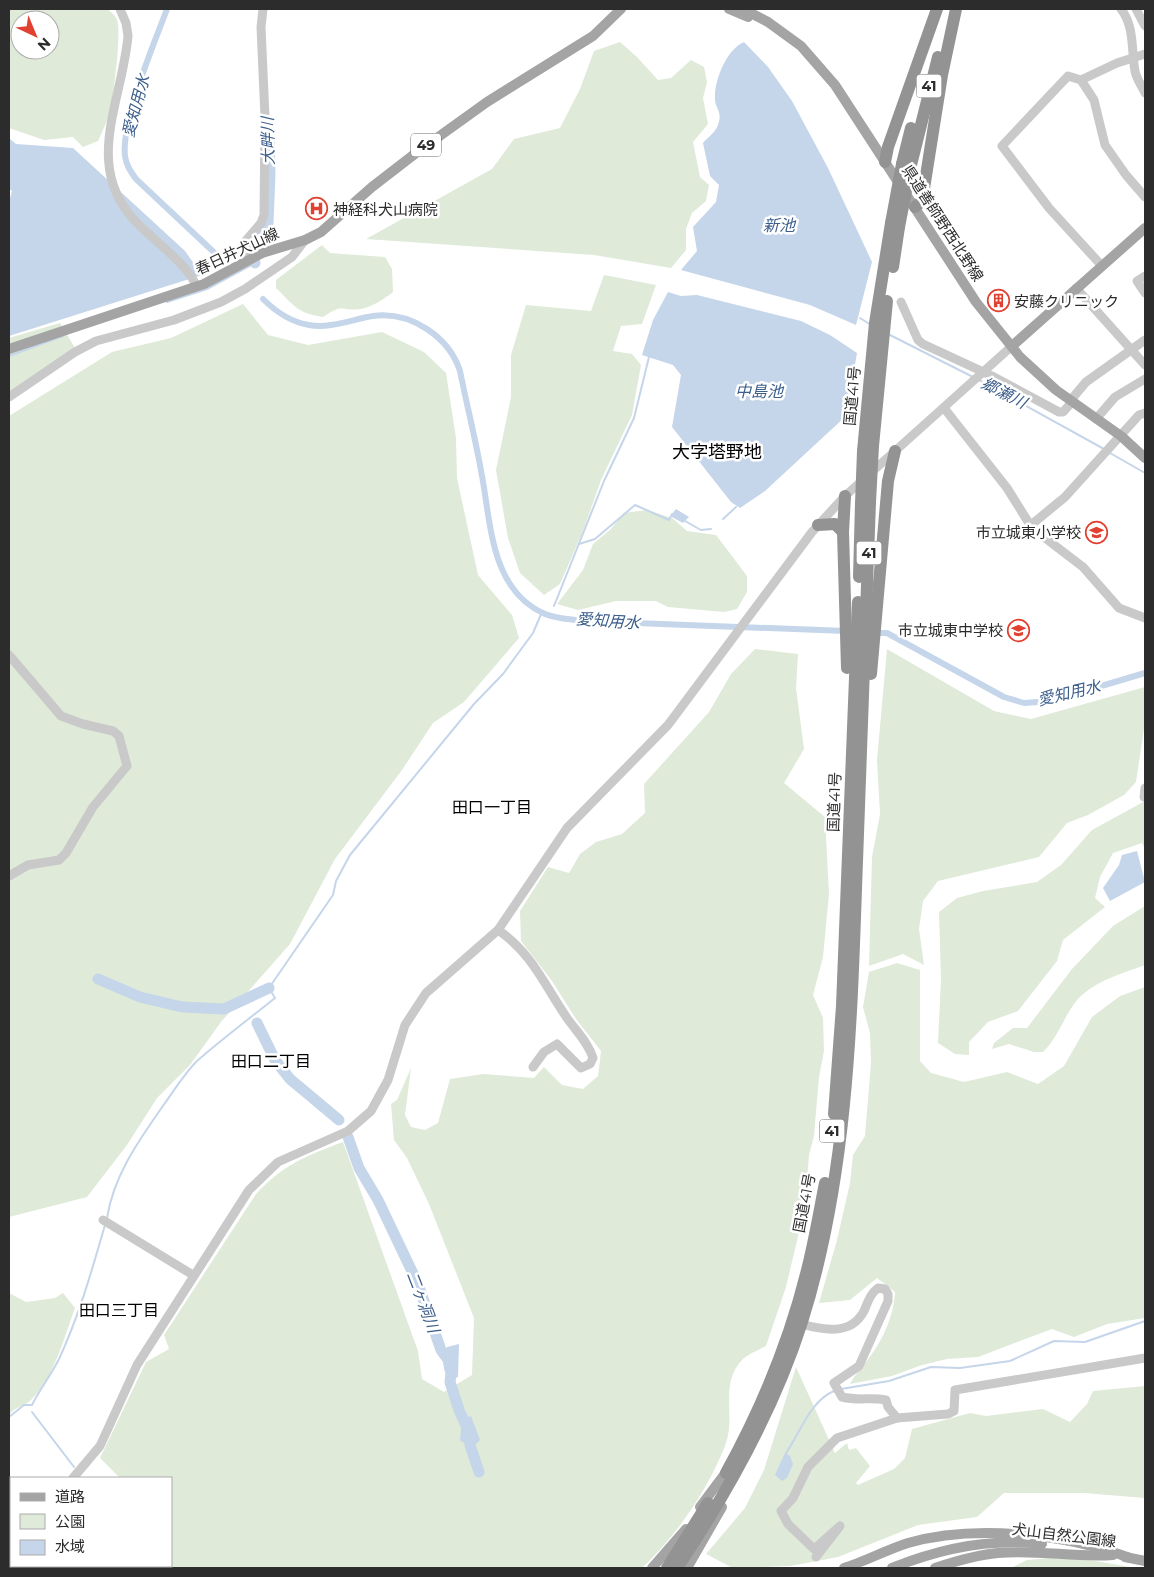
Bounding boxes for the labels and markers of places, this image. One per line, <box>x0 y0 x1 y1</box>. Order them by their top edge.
hospital icon: 神経科犬山病院 <box>305 197 329 221</box>
place label: 神経科犬山病院 <box>333 200 438 219</box>
building icon: 安藤クリニック <box>986 289 1010 313</box>
place label: 安藤クリニック <box>1014 292 1119 311</box>
school or university icon: 市立城東小学校 <box>1085 520 1109 544</box>
place label: 市立城東小学校 <box>976 523 1081 542</box>
school or university icon: 市立城東中学校 <box>1007 618 1031 642</box>
place label: 市立城東中学校 <box>898 621 1003 640</box>

